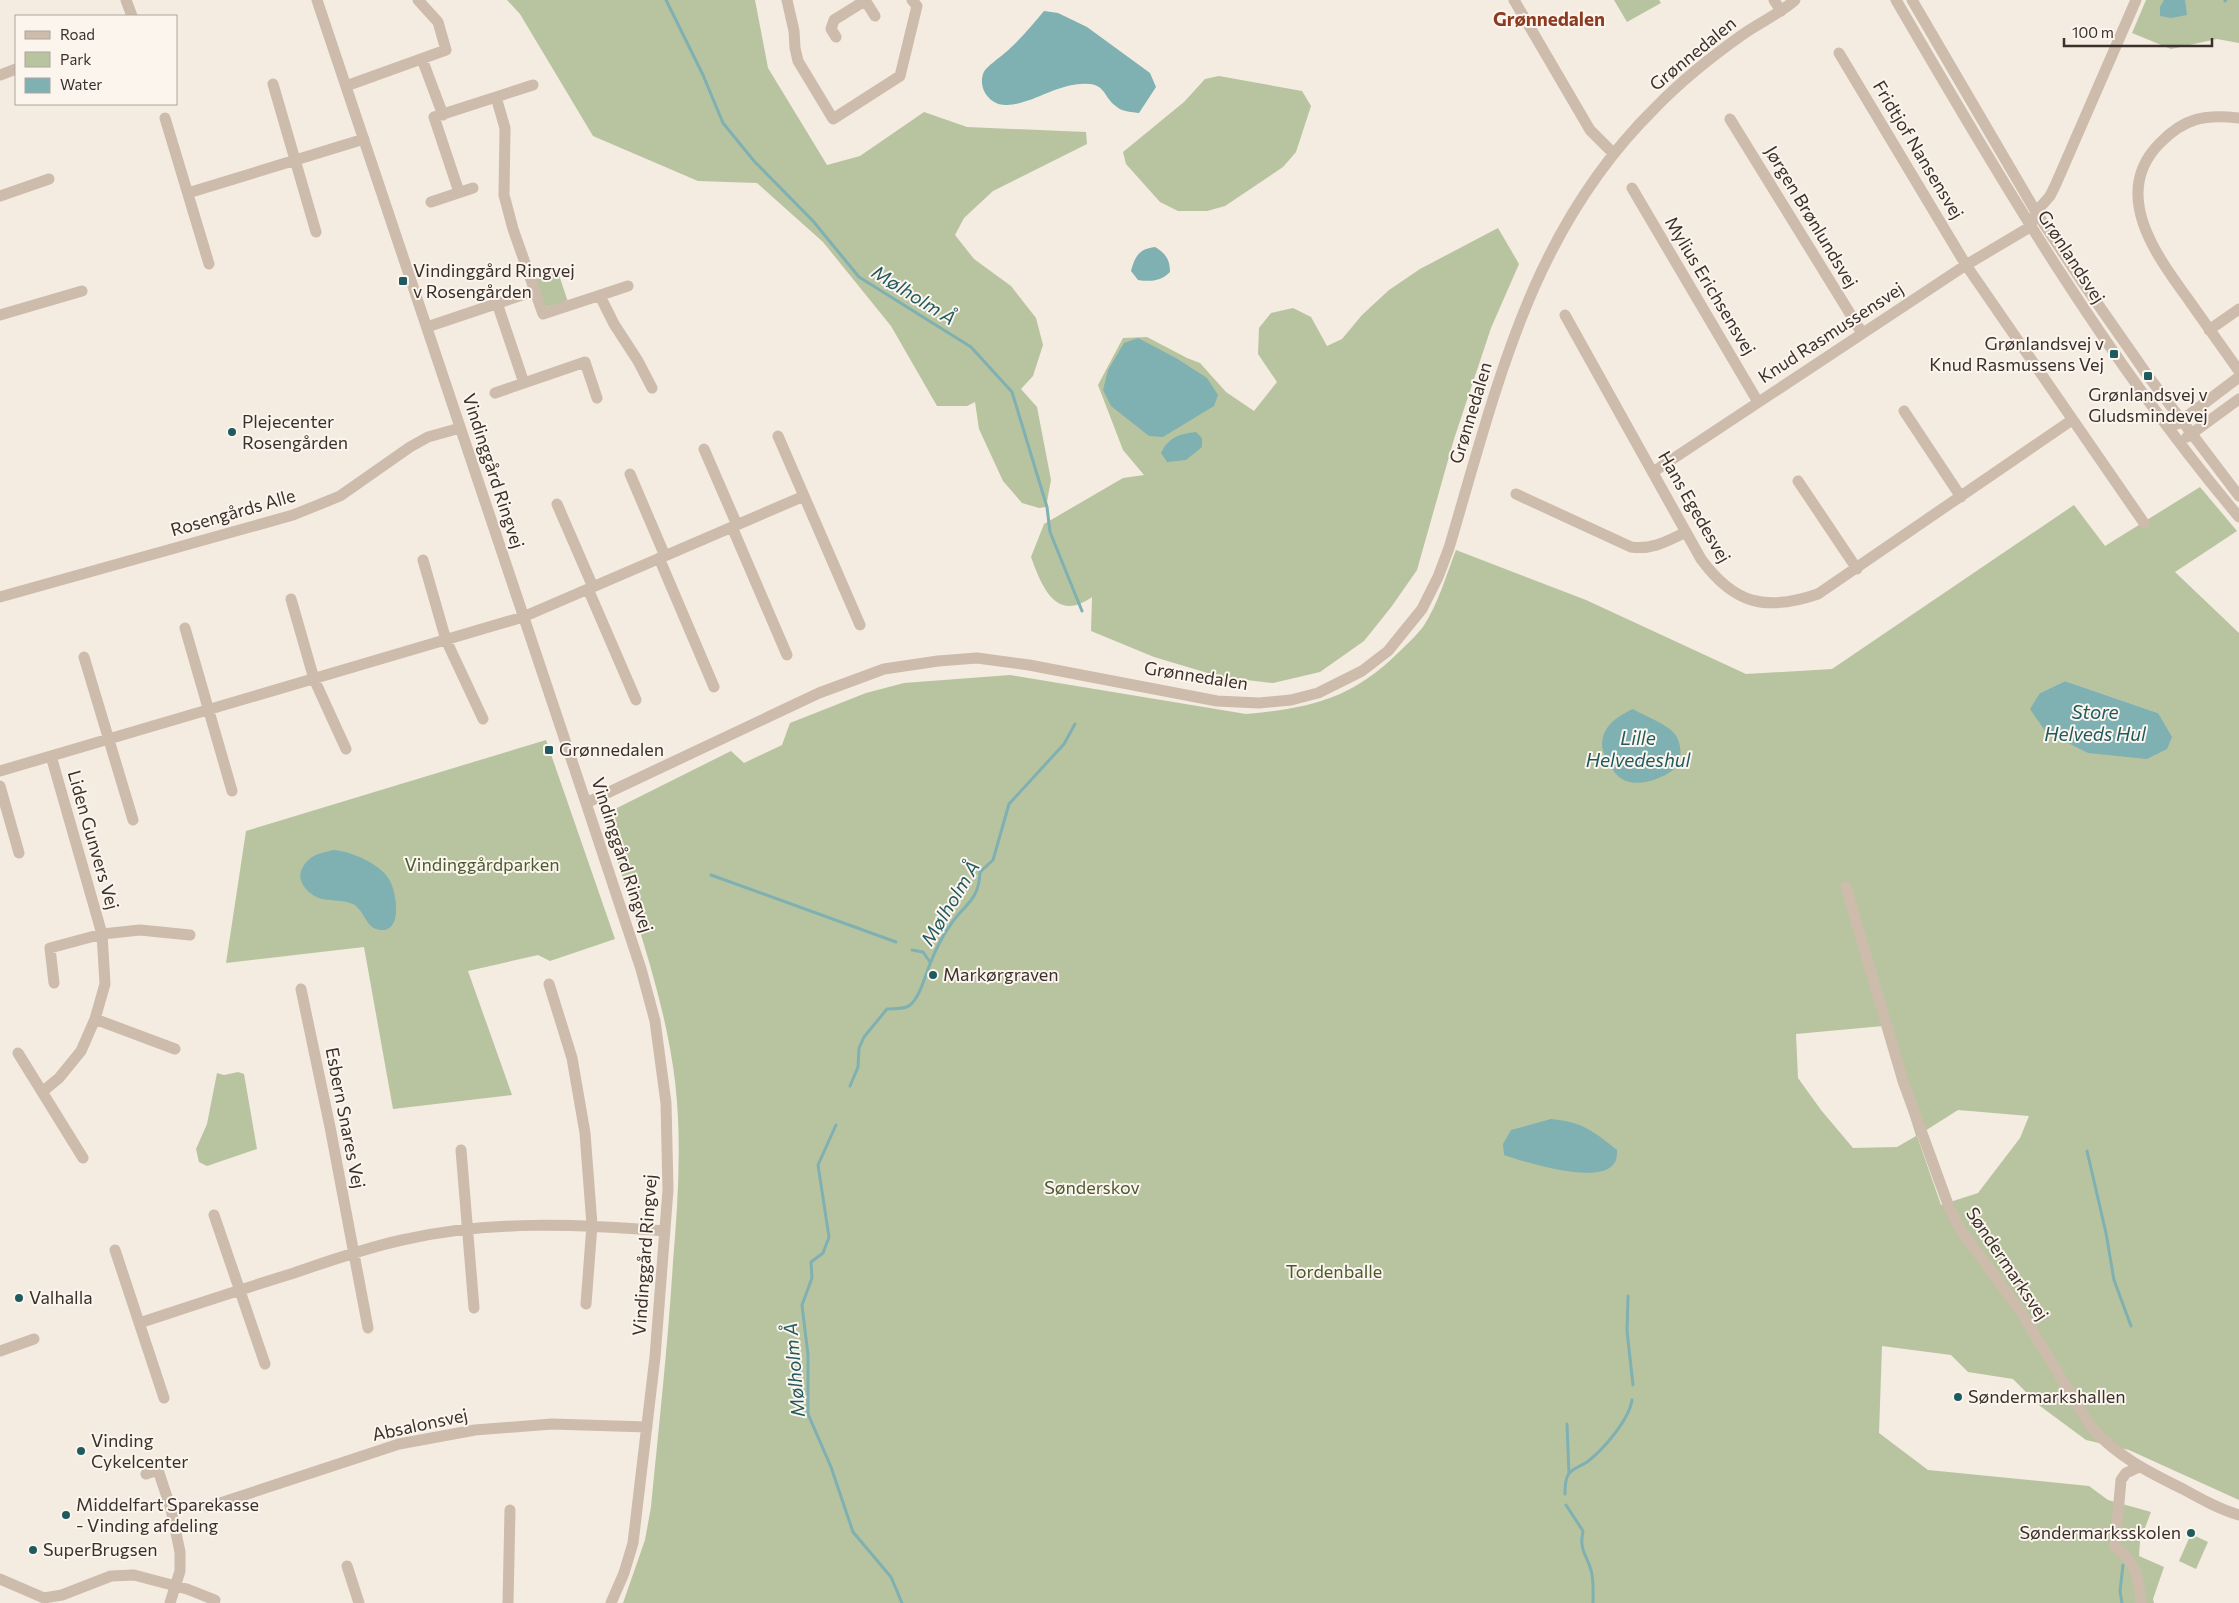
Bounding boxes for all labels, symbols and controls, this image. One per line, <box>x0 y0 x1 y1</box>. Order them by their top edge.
district label: Grønnedalen <box>1493 7 1605 30</box>
street label: Grønnedalen <box>1645 12 1740 95</box>
legend <box>15 15 178 105</box>
scale bar <box>2064 15 2212 47</box>
text: 100 m <box>2072 23 2114 41</box>
text: Road <box>60 25 95 43</box>
text: Park <box>60 50 91 68</box>
text: Water <box>60 75 102 93</box>
street label: Fridtjof Nansensvej <box>1869 76 1969 223</box>
street label: Jørgen Brønlundsvej <box>1761 141 1863 292</box>
street label: Grønlandsvej <box>2034 206 2110 307</box>
street label: Mylius Erichsensvej <box>1661 212 1761 359</box>
place label: Vindinggård Ringvej v Rosengården <box>413 259 575 302</box>
water label: Mølholm Å <box>868 259 961 329</box>
marker: Vindinggård Ringvej v Rosengården <box>397 275 409 287</box>
street label: Knud Rasmussensvej <box>1754 277 1907 387</box>
place label: Grønlandsvej v Knud Rasmussens Vej <box>1929 332 2104 375</box>
marker: Grønlandsvej v Knud Rasmussens Vej <box>2108 348 2120 360</box>
street label: Grønnedalen <box>1444 359 1496 466</box>
marker: Grønlandsvej v Gludsmindevej <box>2142 370 2154 382</box>
place label: Grønlandsvej v Gludsmindevej <box>2088 383 2208 426</box>
street label: Vindinggård Ringvej <box>458 390 529 551</box>
place label: Plejecenter Rosengården <box>242 410 348 453</box>
marker: Plejecenter Rosengården <box>226 426 238 438</box>
street label: Hans Egedesvej <box>1654 447 1736 566</box>
street label: Rosengårds Alle <box>168 484 298 540</box>
street label: Grønnedalen <box>1143 656 1250 694</box>
water label: Store Helveds Hul <box>2044 700 2147 745</box>
water label: Lille Helvedeshul <box>1586 726 1691 771</box>
place label: Grønnedalen <box>559 738 664 760</box>
marker: Grønnedalen <box>543 744 555 756</box>
street label: Liden Gunvers Vej <box>64 767 124 912</box>
street label: Vindinggård Ringvej <box>587 774 658 935</box>
park label: Vindinggårdparken <box>404 853 560 875</box>
water label: Mølholm Å <box>914 856 984 949</box>
place label: Markørgraven <box>943 963 1059 985</box>
marker: Markørgraven <box>927 969 939 981</box>
street label: Esbern Snares Vej <box>322 1045 370 1190</box>
street label: Vindinggård Ringvej <box>627 1173 661 1336</box>
park label: Sønderskov <box>1044 1176 1140 1198</box>
street label: Søndermarksvej <box>1962 1203 2054 1324</box>
park label: Tordenballe <box>1286 1260 1382 1282</box>
place label: Valhalla <box>29 1286 93 1308</box>
marker: Valhalla <box>13 1292 25 1304</box>
water label: Mølholm Å <box>777 1322 809 1418</box>
place label: Søndermarkshallen <box>1968 1385 2126 1407</box>
marker: Søndermarkshallen <box>1952 1391 1964 1403</box>
street label: Absalonsvej <box>370 1403 470 1445</box>
place label: Vinding Cykelcenter <box>91 1429 188 1472</box>
marker: Vinding Cykelcenter <box>75 1445 87 1457</box>
place label: Middelfart Sparekasse - Vinding afdeling <box>76 1493 259 1536</box>
marker: Middelfart Sparekasse - Vinding afdeling <box>60 1509 72 1521</box>
place label: Søndermarksskolen <box>2019 1521 2181 1543</box>
marker: Søndermarksskolen <box>2185 1527 2197 1539</box>
place label: SuperBrugsen <box>43 1538 158 1560</box>
marker: SuperBrugsen <box>27 1544 39 1556</box>

